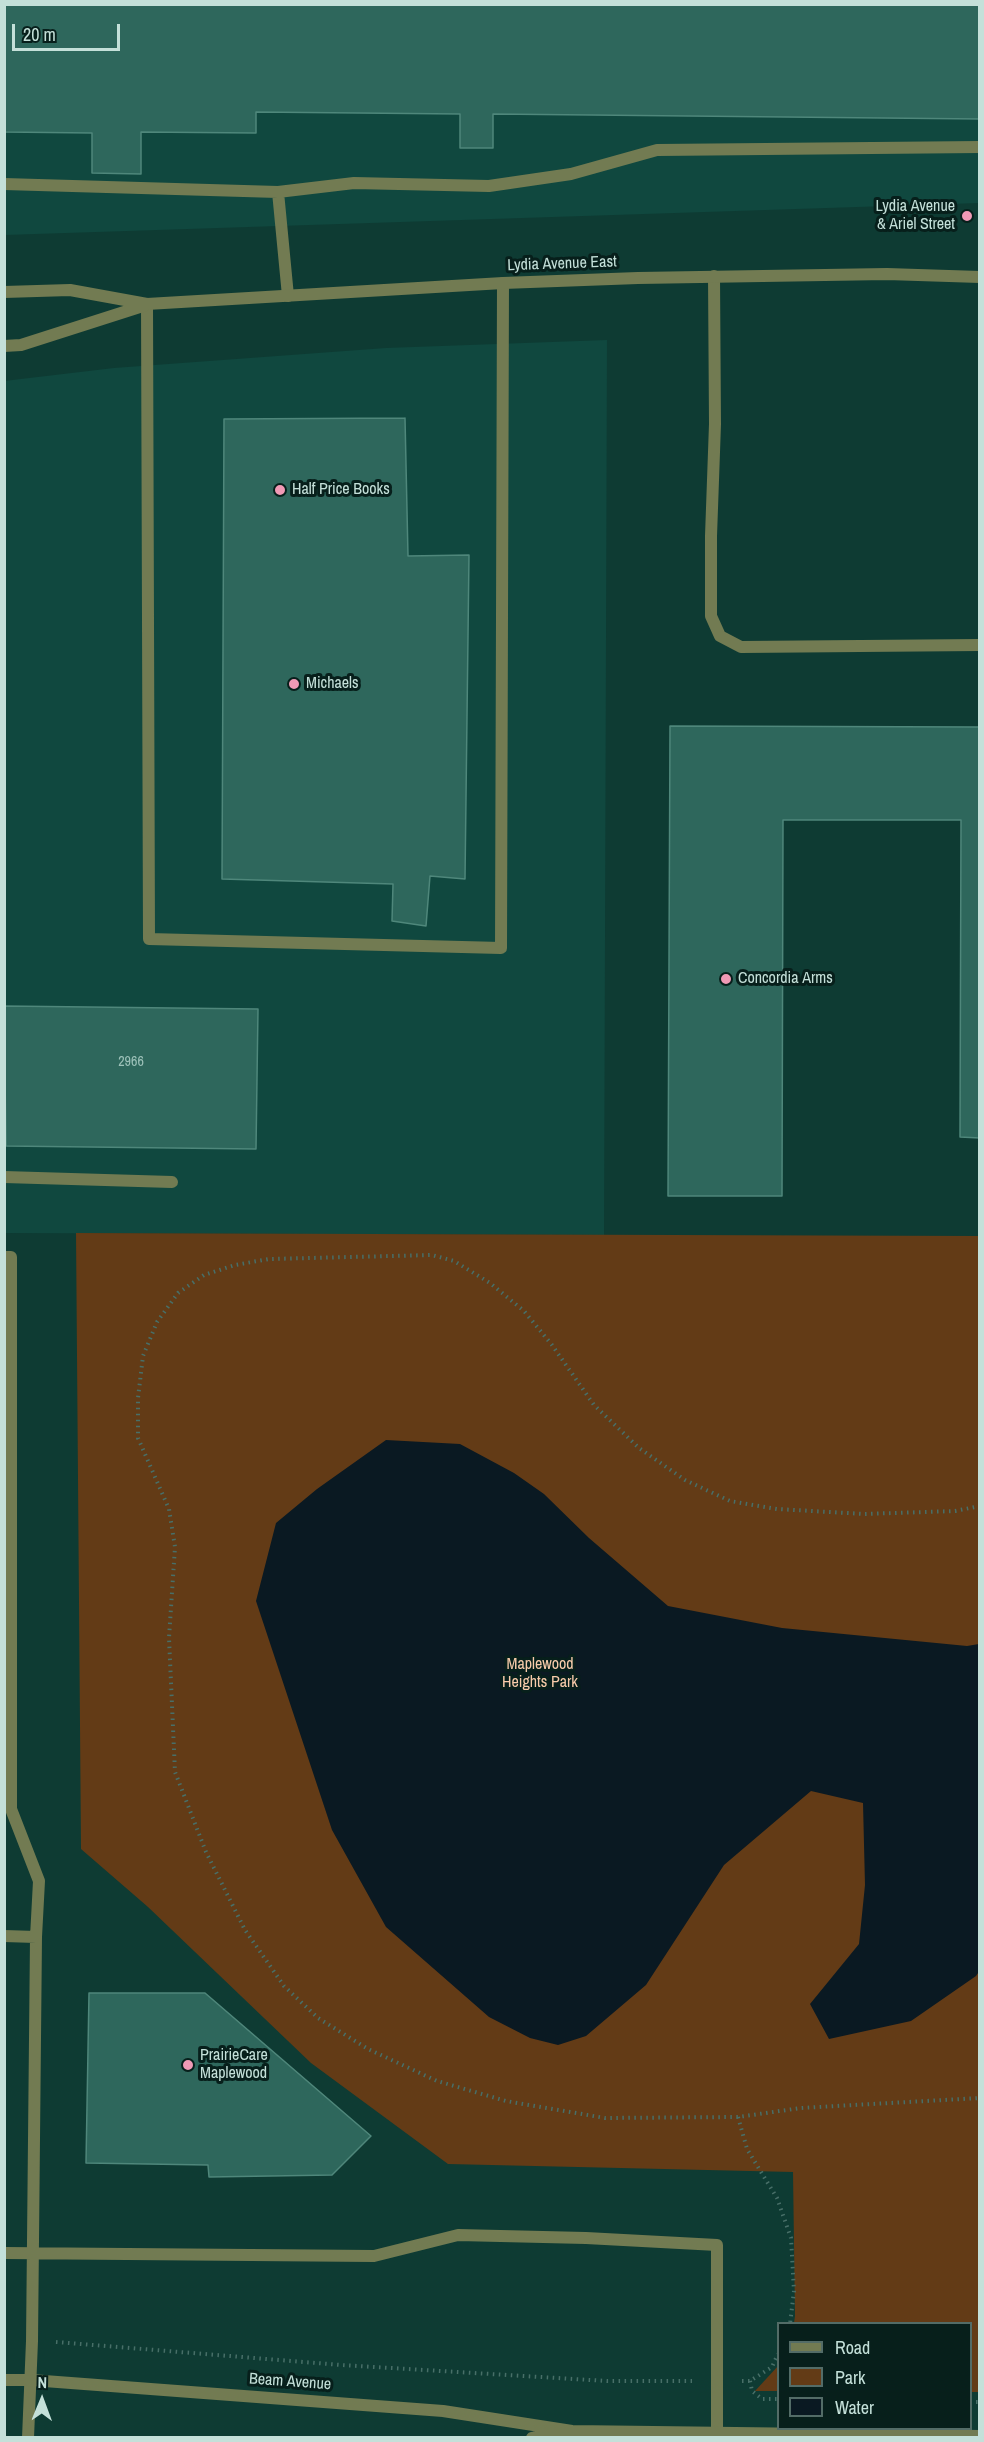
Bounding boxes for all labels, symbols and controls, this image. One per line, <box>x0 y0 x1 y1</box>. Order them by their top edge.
scale bar <box>15 12 123 50</box>
text: 20 m <box>23 22 56 47</box>
place label: Lydia Avenue & Ariel Street <box>875 197 955 235</box>
marker: Lydia Avenue & Ariel Street <box>960 209 974 223</box>
street label: Lydia Avenue East <box>507 252 617 276</box>
place label: Half Price Books <box>292 480 390 500</box>
marker: Half Price Books <box>273 483 287 497</box>
place label: Michaels <box>306 674 358 694</box>
marker: Michaels <box>287 677 301 691</box>
place label: Concordia Arms <box>738 969 833 989</box>
marker: Concordia Arms <box>719 972 733 986</box>
house number: 2966 <box>118 1054 144 1070</box>
park label: Maplewood Heights Park <box>502 1655 578 1693</box>
place label: PrairieCare Maplewood <box>200 2046 268 2084</box>
marker: PrairieCare Maplewood <box>181 2058 195 2072</box>
legend <box>777 2322 972 2430</box>
text: Road <box>835 2335 870 2360</box>
text: Park <box>835 2365 865 2390</box>
north arrow <box>12 2370 72 2430</box>
street label: Beam Avenue <box>248 2370 332 2394</box>
text: N <box>37 2371 47 2393</box>
text: Water <box>835 2395 874 2420</box>

